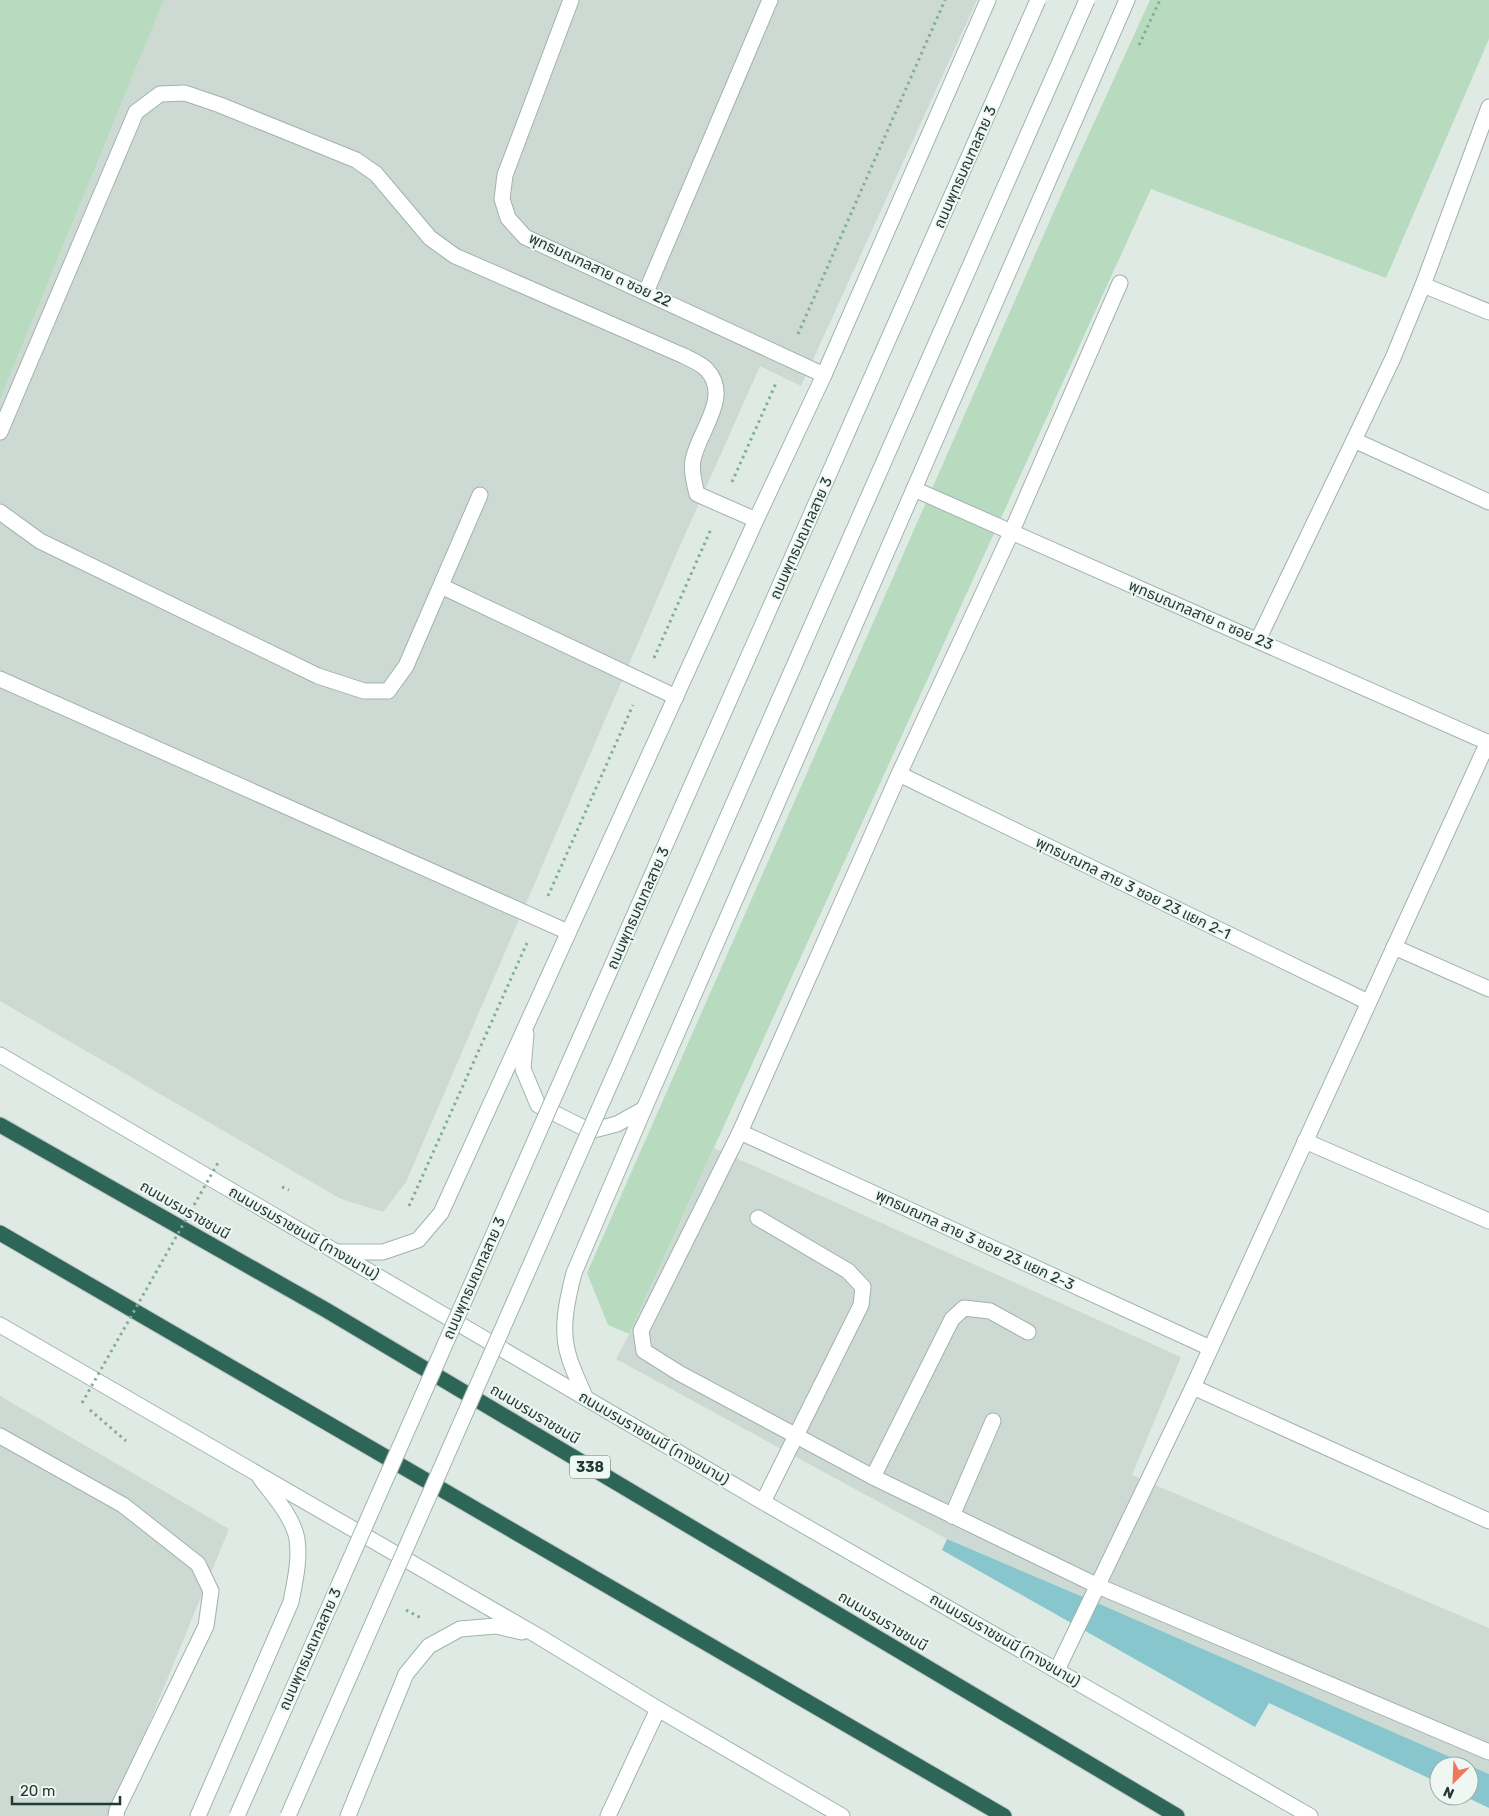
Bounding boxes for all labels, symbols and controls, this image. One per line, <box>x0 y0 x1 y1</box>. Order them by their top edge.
street label: ถนนพุทธมณฑลสาย 3 <box>930 103 1000 231</box>
street label: พุทธมณฑลสาย ๓ ซอย 22 <box>526 229 674 311</box>
street label: ถนนพุทธมณฑลสาย 3 <box>766 474 836 602</box>
street label: พุทธมณฑลสาย ๓ ซอย 23 <box>1126 576 1276 654</box>
street label: พุทธมณฑล สาย 3 ซอย 23 แยก 2-1 <box>1033 833 1233 943</box>
street label: ถนนพุทธมณฑลสาย 3 <box>603 844 673 972</box>
street label: ถนนบรมราชชนนี <box>137 1177 233 1243</box>
street label: ถนนบรมราชชนนี (ทางขนาน) <box>225 1182 383 1284</box>
street label: พุทธมณฑล สาย 3 ซอย 23 แยก 2-3 <box>873 1186 1077 1294</box>
street label: ถนนพุทธมณฑลสาย 3 <box>439 1214 509 1342</box>
street label: ถนนบรมราชชนนี <box>487 1380 583 1448</box>
street label: ถนนบรมราชชนนี (ทางขนาน) <box>575 1387 733 1489</box>
road number: 338 <box>570 1455 610 1478</box>
street label: ถนนพุทธมณฑลสาย 3 <box>275 1585 345 1713</box>
street label: ถนนบรมราชชนนี <box>835 1587 931 1655</box>
street label: ถนนบรมราชชนนี (ทางขนาน) <box>926 1589 1084 1691</box>
north arrow <box>1429 1756 1479 1806</box>
scale bar <box>12 1774 120 1806</box>
text: 20 m <box>20 1782 55 1800</box>
text: N <box>1441 1783 1457 1802</box>

